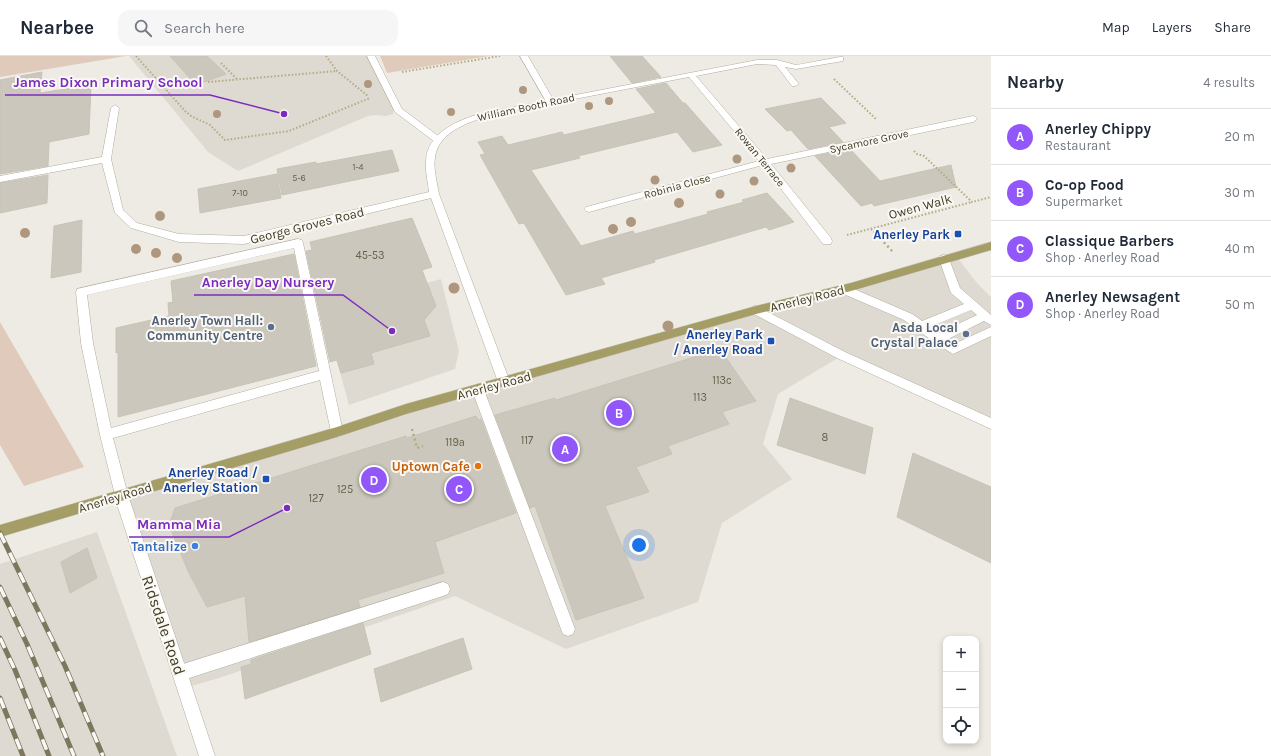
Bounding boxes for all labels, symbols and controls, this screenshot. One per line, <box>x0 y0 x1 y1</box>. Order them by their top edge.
search box <box>118 10 398 46</box>
text: Nearbee <box>20 17 94 39</box>
icon: search <box>132 17 154 39</box>
text: Search here <box>164 19 245 37</box>
text: Map <box>1102 19 1130 36</box>
text: Layers <box>1152 19 1192 36</box>
text: Share <box>1214 19 1251 36</box>
callout: James Dixon Primary School <box>5 69 210 95</box>
text: Nearby <box>1007 72 1064 92</box>
text: James Dixon Primary School <box>13 74 203 91</box>
text: 4 results <box>1203 75 1255 90</box>
street label: William Booth Road <box>476 91 576 124</box>
text: Anerley Chippy <box>1045 120 1151 138</box>
street label: Rowan Terrace <box>732 125 787 190</box>
street label: Sycamore Grove <box>828 127 910 156</box>
text: A <box>1016 129 1024 144</box>
text: 20 m <box>1225 129 1255 144</box>
text: Restaurant <box>1045 138 1111 153</box>
house number: 1-4 <box>352 162 364 172</box>
street label: Robinia Close <box>642 171 712 202</box>
house number: 5-6 <box>292 173 306 183</box>
text: Co-op Food <box>1045 176 1124 194</box>
text: B <box>1016 185 1024 200</box>
text: 30 m <box>1224 185 1255 200</box>
house number: 7-10 <box>232 188 248 198</box>
street label: Owen Walk <box>887 191 953 222</box>
text: Supermarket <box>1045 194 1123 209</box>
street label: George Groves Road <box>249 204 366 247</box>
place label: Anerley Park <box>873 227 950 242</box>
marker: Anerley Park <box>953 229 963 239</box>
text: Classique Barbers <box>1045 232 1174 250</box>
text: C <box>1016 241 1024 256</box>
text: 40 m <box>1225 241 1255 256</box>
house number: 45-53 <box>356 249 384 262</box>
text: Shop · Anerley Road <box>1045 250 1160 265</box>
callout: Anerley Day Nursery <box>194 269 343 295</box>
text: Anerley Day Nursery <box>202 274 334 291</box>
street label: Anerley Road <box>768 282 846 315</box>
text: Anerley Newsagent <box>1045 288 1180 306</box>
text: D <box>1016 297 1024 312</box>
text: 50 m <box>1225 297 1255 312</box>
text: Shop · Anerley Road <box>1045 306 1160 321</box>
place label: Anerley Town Hall: Community Centre <box>147 313 263 343</box>
place label: Asda Local Crystal Palace <box>871 320 958 350</box>
marker: Anerley Town Hall: Community Centre <box>266 322 276 332</box>
place label: Anerley Park / Anerley Road <box>673 327 763 357</box>
marker: Asda Local Crystal Palace <box>961 329 971 339</box>
marker: Anerley Park / Anerley Road <box>766 336 776 346</box>
street label: Anerley Road <box>455 368 533 403</box>
house number: 113c <box>712 374 732 387</box>
house number: 113 <box>693 391 707 404</box>
pin: B <box>606 398 632 428</box>
house number: 8 <box>822 431 829 444</box>
house number: 117 <box>521 434 533 447</box>
pin: A <box>552 434 578 464</box>
house number: 119a <box>445 436 465 449</box>
place label: Uptown Cafe <box>392 459 470 474</box>
marker: Uptown Cafe <box>473 461 483 471</box>
place label: Anerley Road / Anerley Station <box>163 465 258 495</box>
pin: D <box>361 465 387 495</box>
marker: Anerley Road / Anerley Station <box>261 474 271 484</box>
pin: C <box>446 474 472 504</box>
street label: Anerley Road <box>77 479 154 516</box>
house number: 125 <box>337 483 353 496</box>
house number: 127 <box>308 492 324 505</box>
callout: Mamma Mia <box>129 511 229 537</box>
text: Mamma Mia <box>137 516 221 533</box>
your location <box>629 535 649 555</box>
place label: Tantalize <box>131 539 187 554</box>
marker: Tantalize <box>190 541 200 551</box>
street label: Ridsdale Road <box>138 573 189 677</box>
map controls <box>943 636 979 744</box>
button: + <box>943 636 979 672</box>
button: − <box>943 672 979 708</box>
button: locate <box>943 708 979 744</box>

